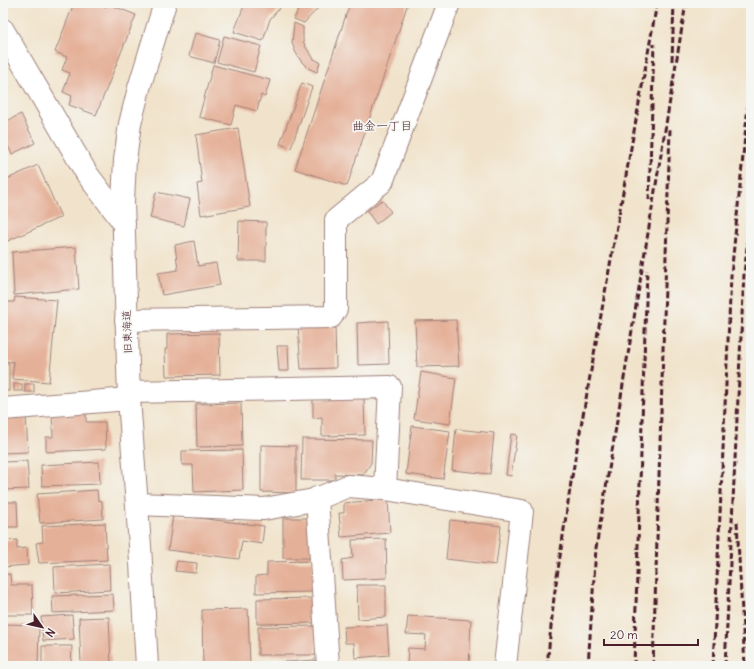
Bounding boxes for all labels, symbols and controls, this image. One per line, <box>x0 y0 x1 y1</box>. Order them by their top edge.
district label: 曲金一丁目 <box>352 118 412 133</box>
street label: 旧東海道 <box>119 310 135 354</box>
north arrow <box>22 607 62 647</box>
scale bar <box>604 621 698 647</box>
text: N <box>42 626 58 640</box>
text: 20 m <box>610 627 638 642</box>

